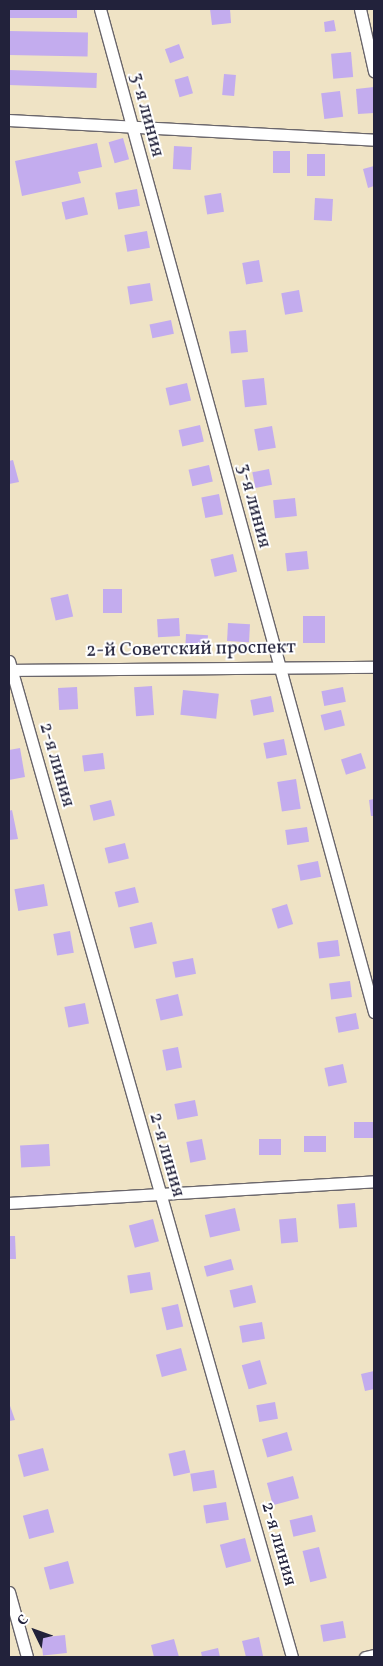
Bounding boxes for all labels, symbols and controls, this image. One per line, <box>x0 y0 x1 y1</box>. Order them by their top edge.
street label: 3-я линия <box>124 70 168 160</box>
street label: 3-я линия <box>231 461 275 551</box>
street label: 2-й Советский проспект <box>86 637 296 663</box>
street label: 2-я линия <box>33 720 79 810</box>
street label: 2-я линия <box>143 1110 189 1200</box>
street label: 2-я линия <box>255 1499 301 1589</box>
north arrow <box>10 1606 60 1656</box>
text: С <box>13 1611 34 1630</box>

